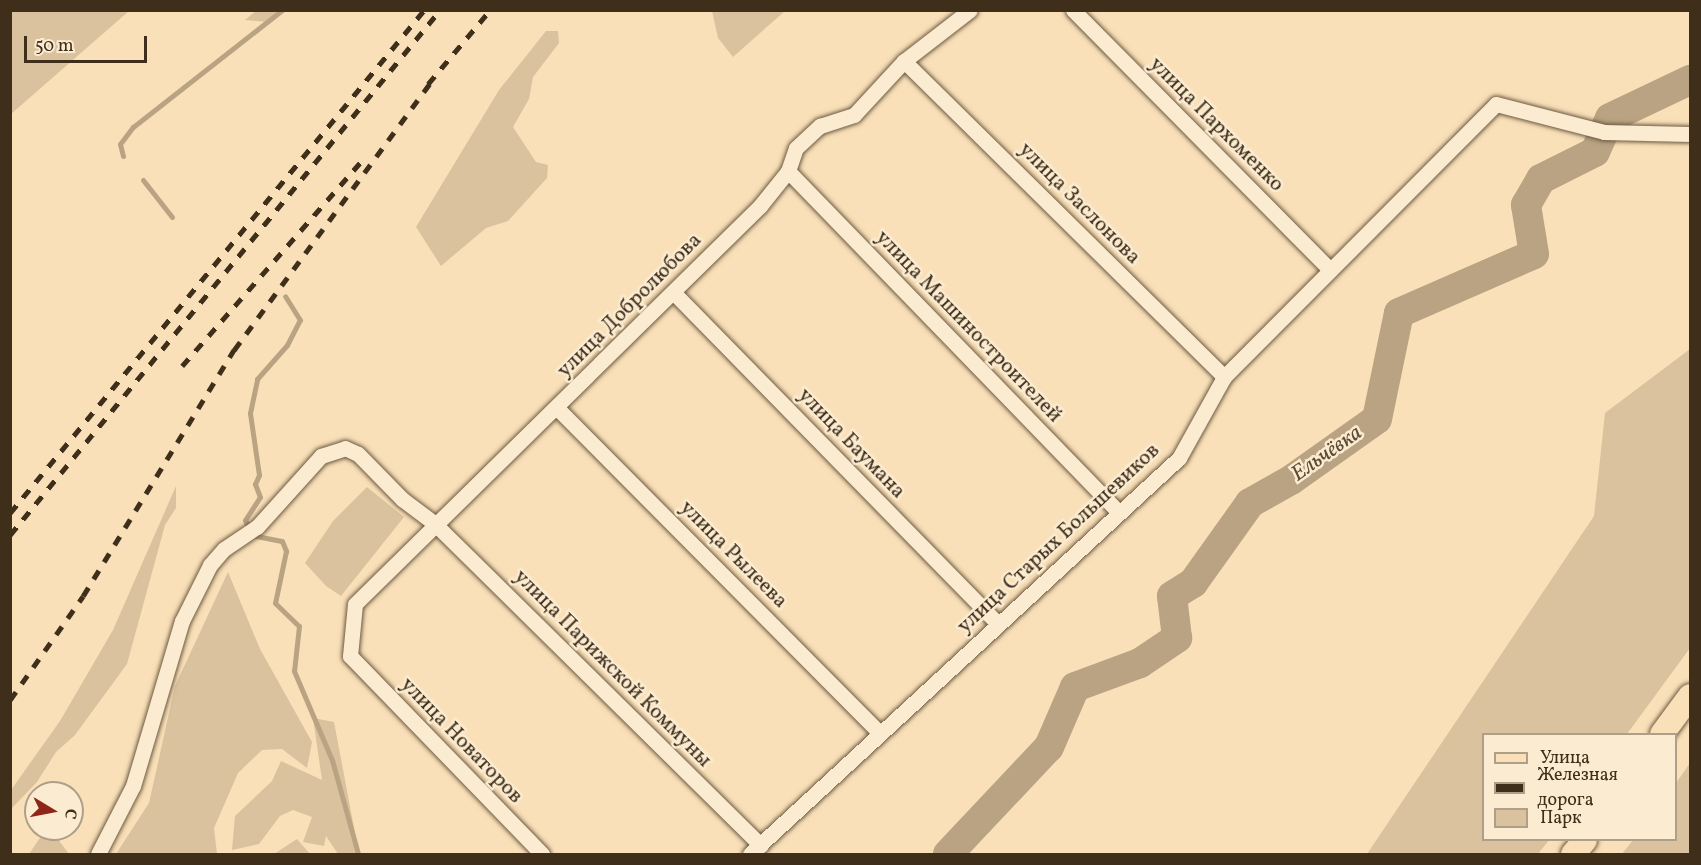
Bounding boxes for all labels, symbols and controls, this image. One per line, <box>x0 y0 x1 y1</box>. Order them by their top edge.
scale bar <box>27 24 150 62</box>
text: 50 m <box>35 34 74 59</box>
street label: улица Пархоменко <box>1143 52 1289 198</box>
street label: улица Заслонова <box>1013 138 1145 270</box>
street label: улица Машиностроителей <box>870 226 1066 428</box>
street label: улица Добролюбова <box>552 228 708 384</box>
street label: улица Баумана <box>792 383 910 505</box>
water label: Ельчёвка <box>1287 420 1367 488</box>
street label: улица Старых Большевиков <box>953 439 1165 639</box>
street label: улица Рылеева <box>674 496 792 614</box>
street label: улица Парижской Коммуны <box>508 565 716 773</box>
street label: улица Новаторов <box>395 673 527 809</box>
legend <box>1482 733 1677 841</box>
text: Улица <box>1540 746 1590 771</box>
text: Железная дорога <box>1537 763 1618 813</box>
north arrow <box>24 781 84 841</box>
text: Парк <box>1540 806 1582 831</box>
text: С <box>58 807 81 821</box>

